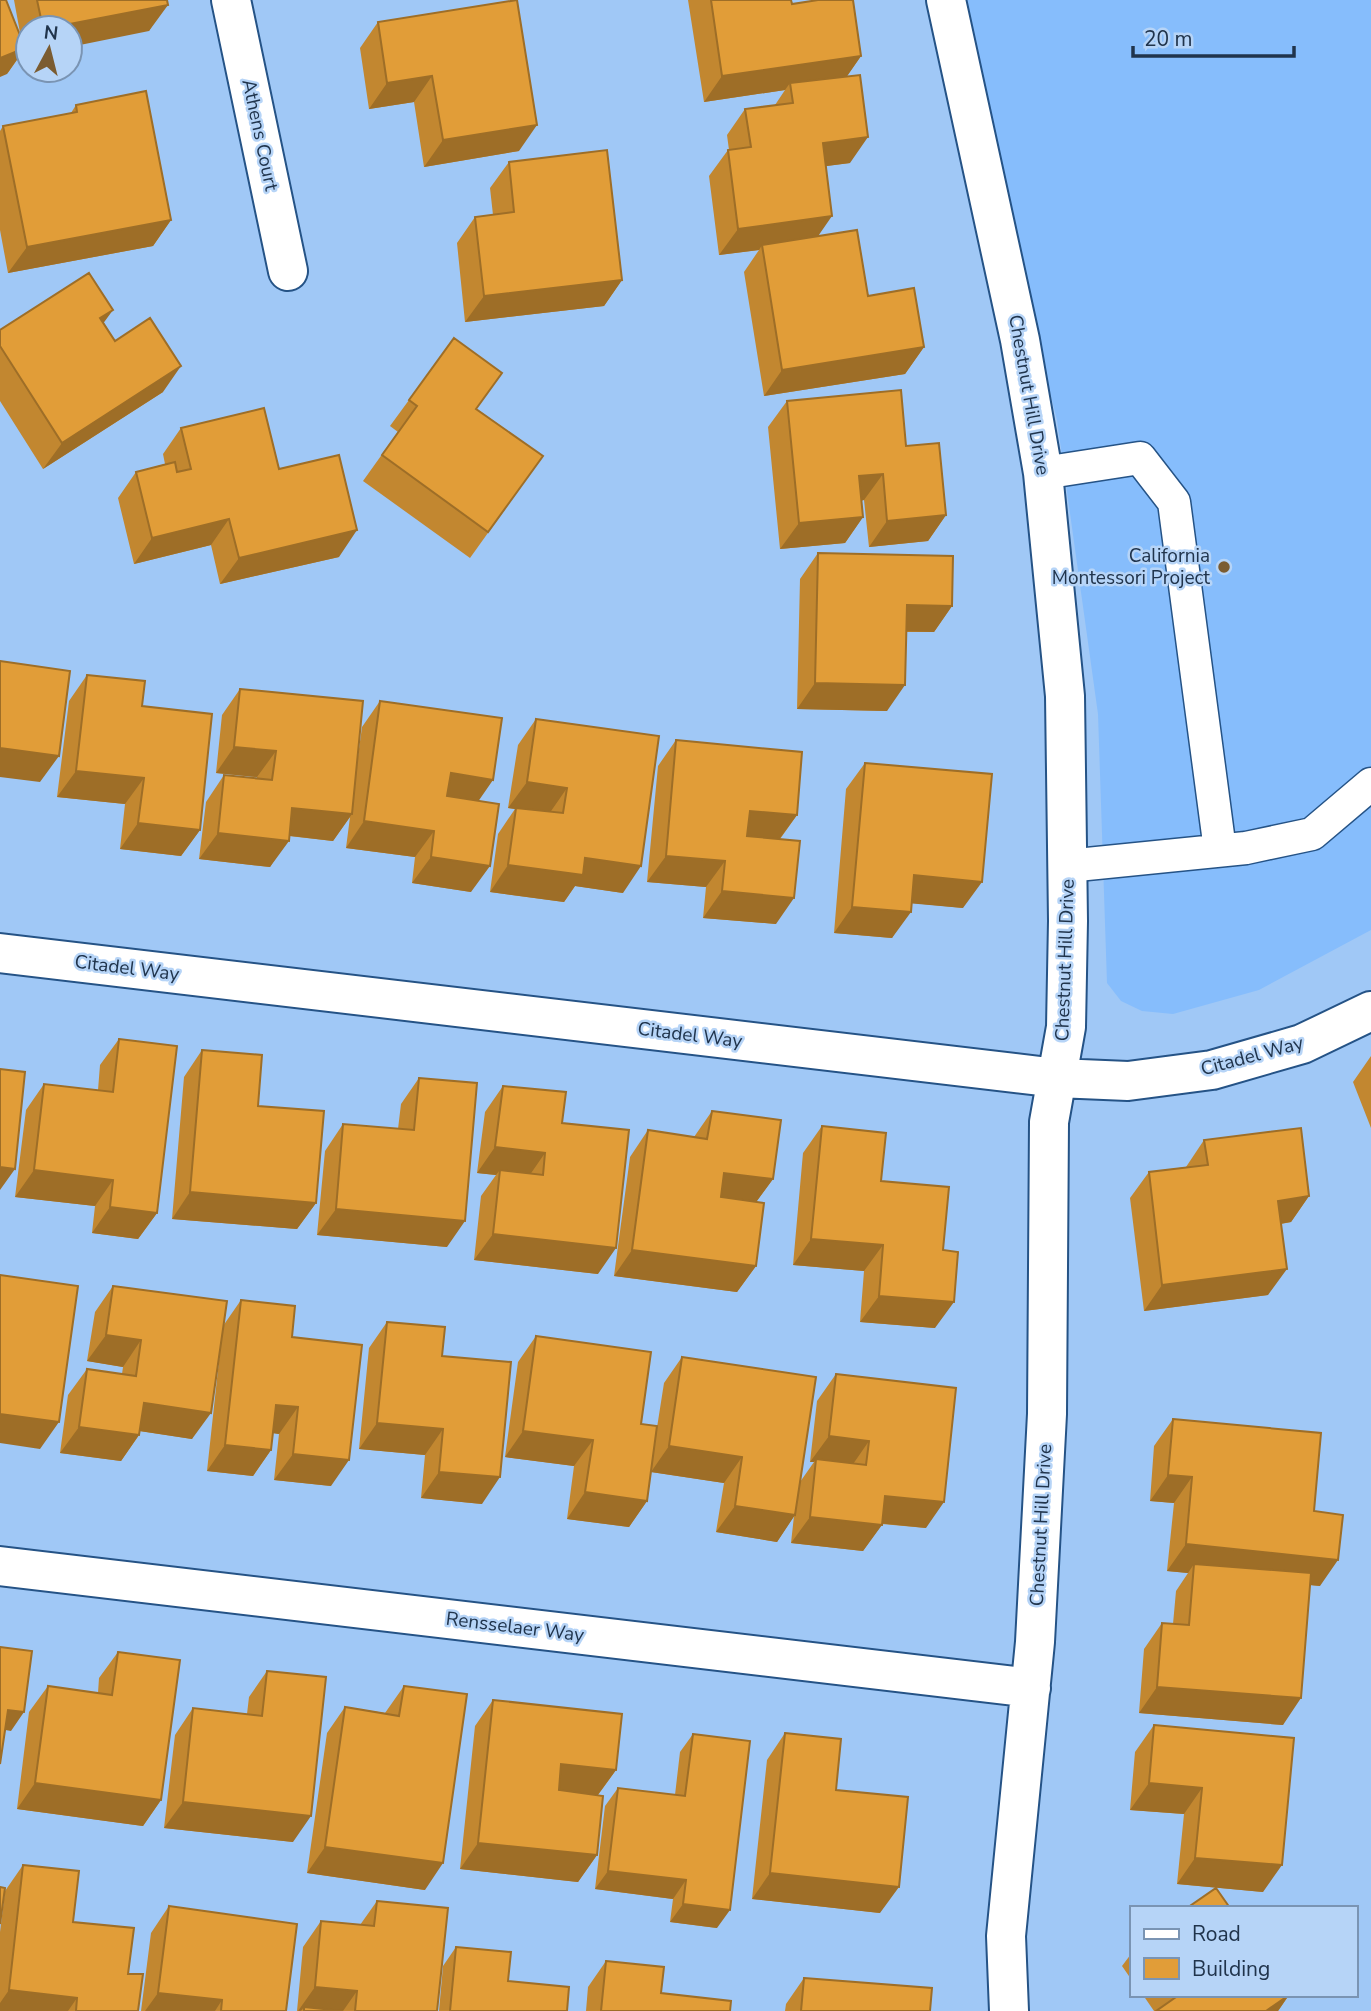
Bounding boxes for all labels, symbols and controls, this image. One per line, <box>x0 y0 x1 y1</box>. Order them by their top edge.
north arrow <box>14 14 84 84</box>
scale bar <box>1133 14 1294 58</box>
text: N <box>42 19 60 47</box>
text: 20 m <box>1144 25 1193 53</box>
street label: Athens Court <box>236 77 285 193</box>
street label: Chestnut Hill Drive <box>1002 313 1056 477</box>
place label: California Montessori Project <box>1052 543 1210 591</box>
marker: California Montessori Project <box>1216 559 1232 575</box>
street label: Chestnut Hill Drive <box>1049 878 1081 1042</box>
street label: Citadel Way <box>73 949 181 987</box>
street label: Citadel Way <box>636 1016 744 1054</box>
street label: Citadel Way <box>1198 1030 1306 1082</box>
street label: Chestnut Hill Drive <box>1024 1443 1058 1607</box>
street label: Rensselaer Way <box>445 1606 586 1648</box>
legend <box>1130 1906 1357 1997</box>
text: Road <box>1192 1920 1241 1948</box>
text: Building <box>1192 1955 1270 1983</box>

